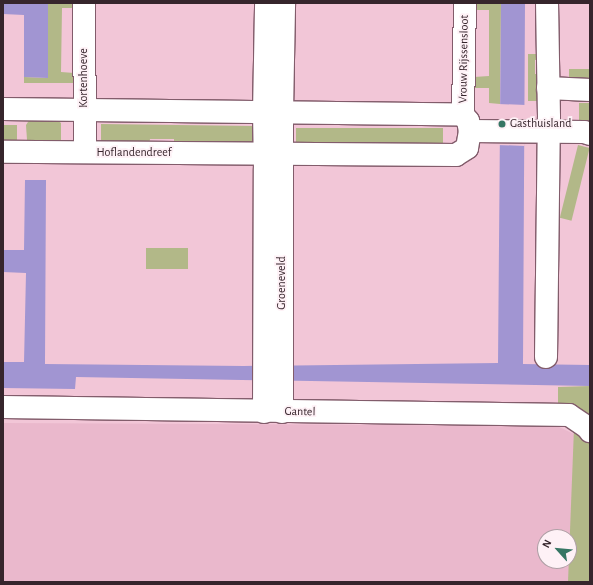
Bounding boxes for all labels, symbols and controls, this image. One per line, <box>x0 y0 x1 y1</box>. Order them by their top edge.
street label: Vrouw Rijssensloot <box>456 15 472 103</box>
street label: Kortenhoeve <box>77 48 91 108</box>
place label: Gasthuisland <box>510 117 571 131</box>
marker: Gasthuisland <box>497 119 507 129</box>
street label: Hoflandendreef <box>97 146 171 160</box>
street label: Groeneveld <box>275 256 289 310</box>
street label: Gantel <box>284 405 316 419</box>
north arrow <box>537 529 577 569</box>
text: N <box>540 538 553 550</box>

